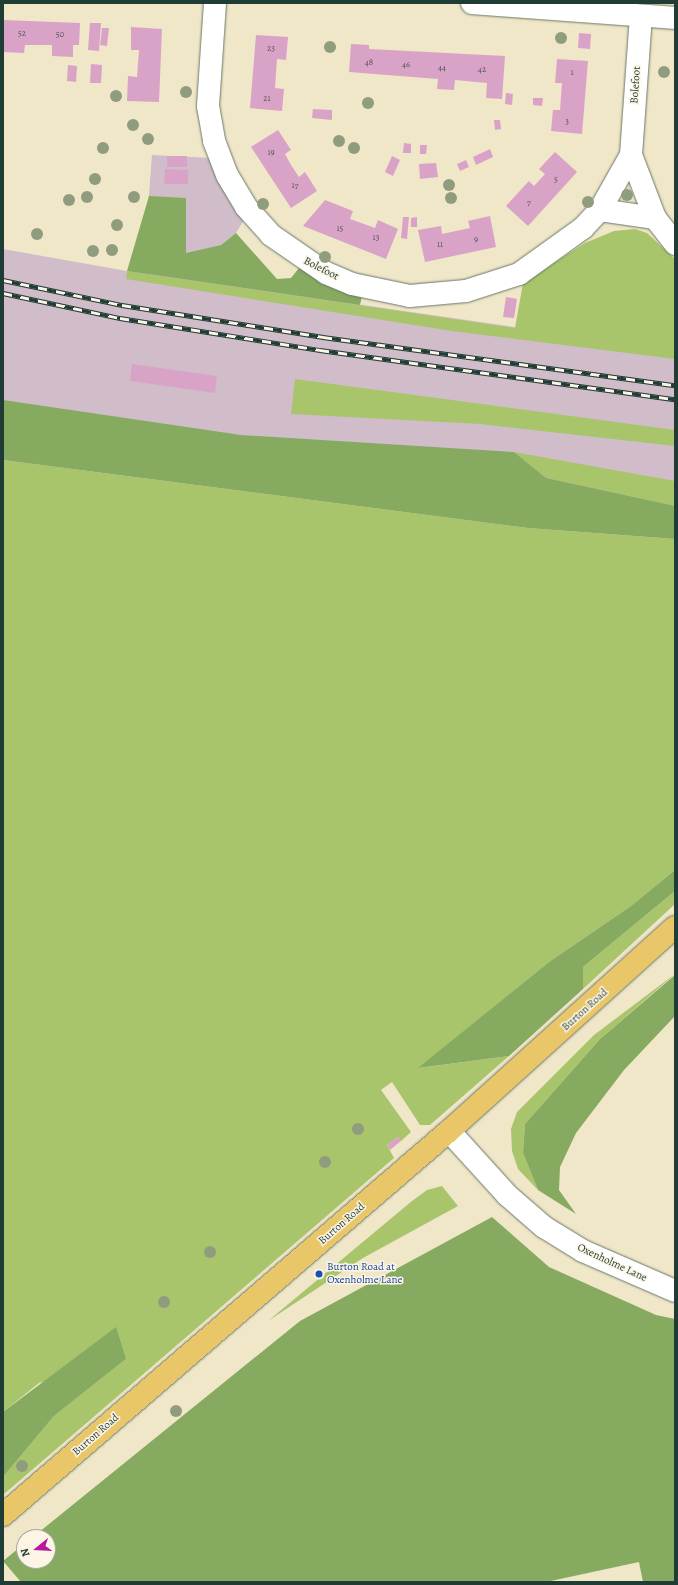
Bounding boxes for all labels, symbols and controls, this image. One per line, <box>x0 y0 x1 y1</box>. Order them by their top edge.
house number: 52 <box>18 28 26 38</box>
house number: 50 <box>56 29 64 39</box>
house number: 23 <box>267 43 275 53</box>
house number: 48 <box>365 57 373 67</box>
house number: 46 <box>402 59 410 69</box>
house number: 44 <box>438 62 446 72</box>
house number: 42 <box>478 64 486 74</box>
street label: Bolefoot <box>628 66 644 104</box>
house number: 1 <box>570 67 574 77</box>
house number: 21 <box>263 93 271 103</box>
house number: 3 <box>565 116 569 126</box>
house number: 19 <box>267 147 275 157</box>
house number: 5 <box>554 174 558 184</box>
house number: 17 <box>292 180 298 190</box>
house number: 7 <box>527 197 531 207</box>
house number: 15 <box>337 223 343 233</box>
house number: 13 <box>373 232 379 242</box>
house number: 9 <box>474 234 478 244</box>
house number: 11 <box>437 239 443 249</box>
street label: Bolefoot <box>301 255 341 283</box>
street label: Burton Road <box>559 986 611 1034</box>
street label: Burton Road <box>316 1200 368 1248</box>
street label: Oxenholme Lane <box>575 1241 649 1285</box>
place label: Burton Road at Oxenholme Lane <box>327 1261 403 1287</box>
marker: Burton Road at Oxenholme Lane <box>314 1269 324 1279</box>
street label: Burton Road <box>70 1411 122 1459</box>
north arrow <box>16 1529 56 1569</box>
text: N <box>17 1546 33 1559</box>

